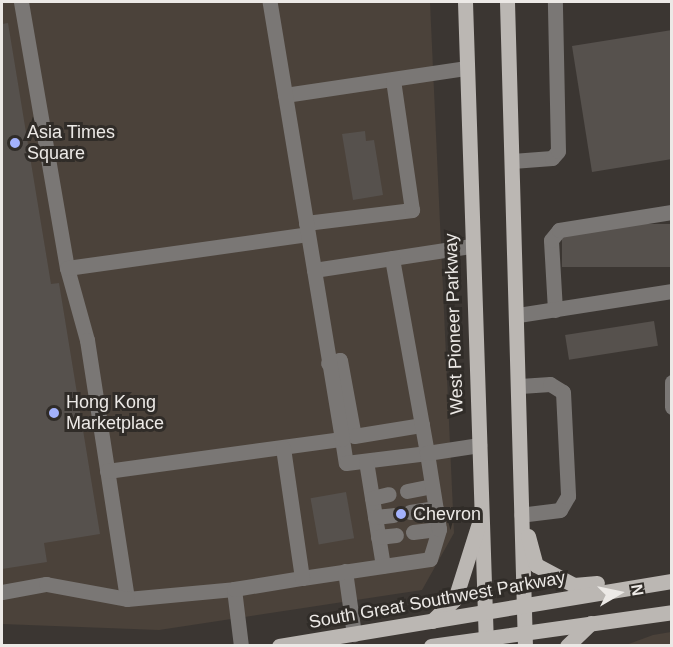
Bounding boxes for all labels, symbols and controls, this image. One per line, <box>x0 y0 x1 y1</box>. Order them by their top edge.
place label: Asia Times Square <box>27 122 115 164</box>
marker: Asia Times Square <box>8 136 22 150</box>
street label: West Pioneer Parkway <box>440 233 468 415</box>
place label: Hong Kong Marketplace <box>66 392 164 434</box>
marker: Hong Kong Marketplace <box>47 406 61 420</box>
place label: Chevron <box>413 503 481 525</box>
marker: Chevron <box>394 507 408 521</box>
north arrow <box>589 563 649 623</box>
street label: South Great Southwest Parkway <box>307 567 567 633</box>
text: N <box>628 583 647 597</box>

